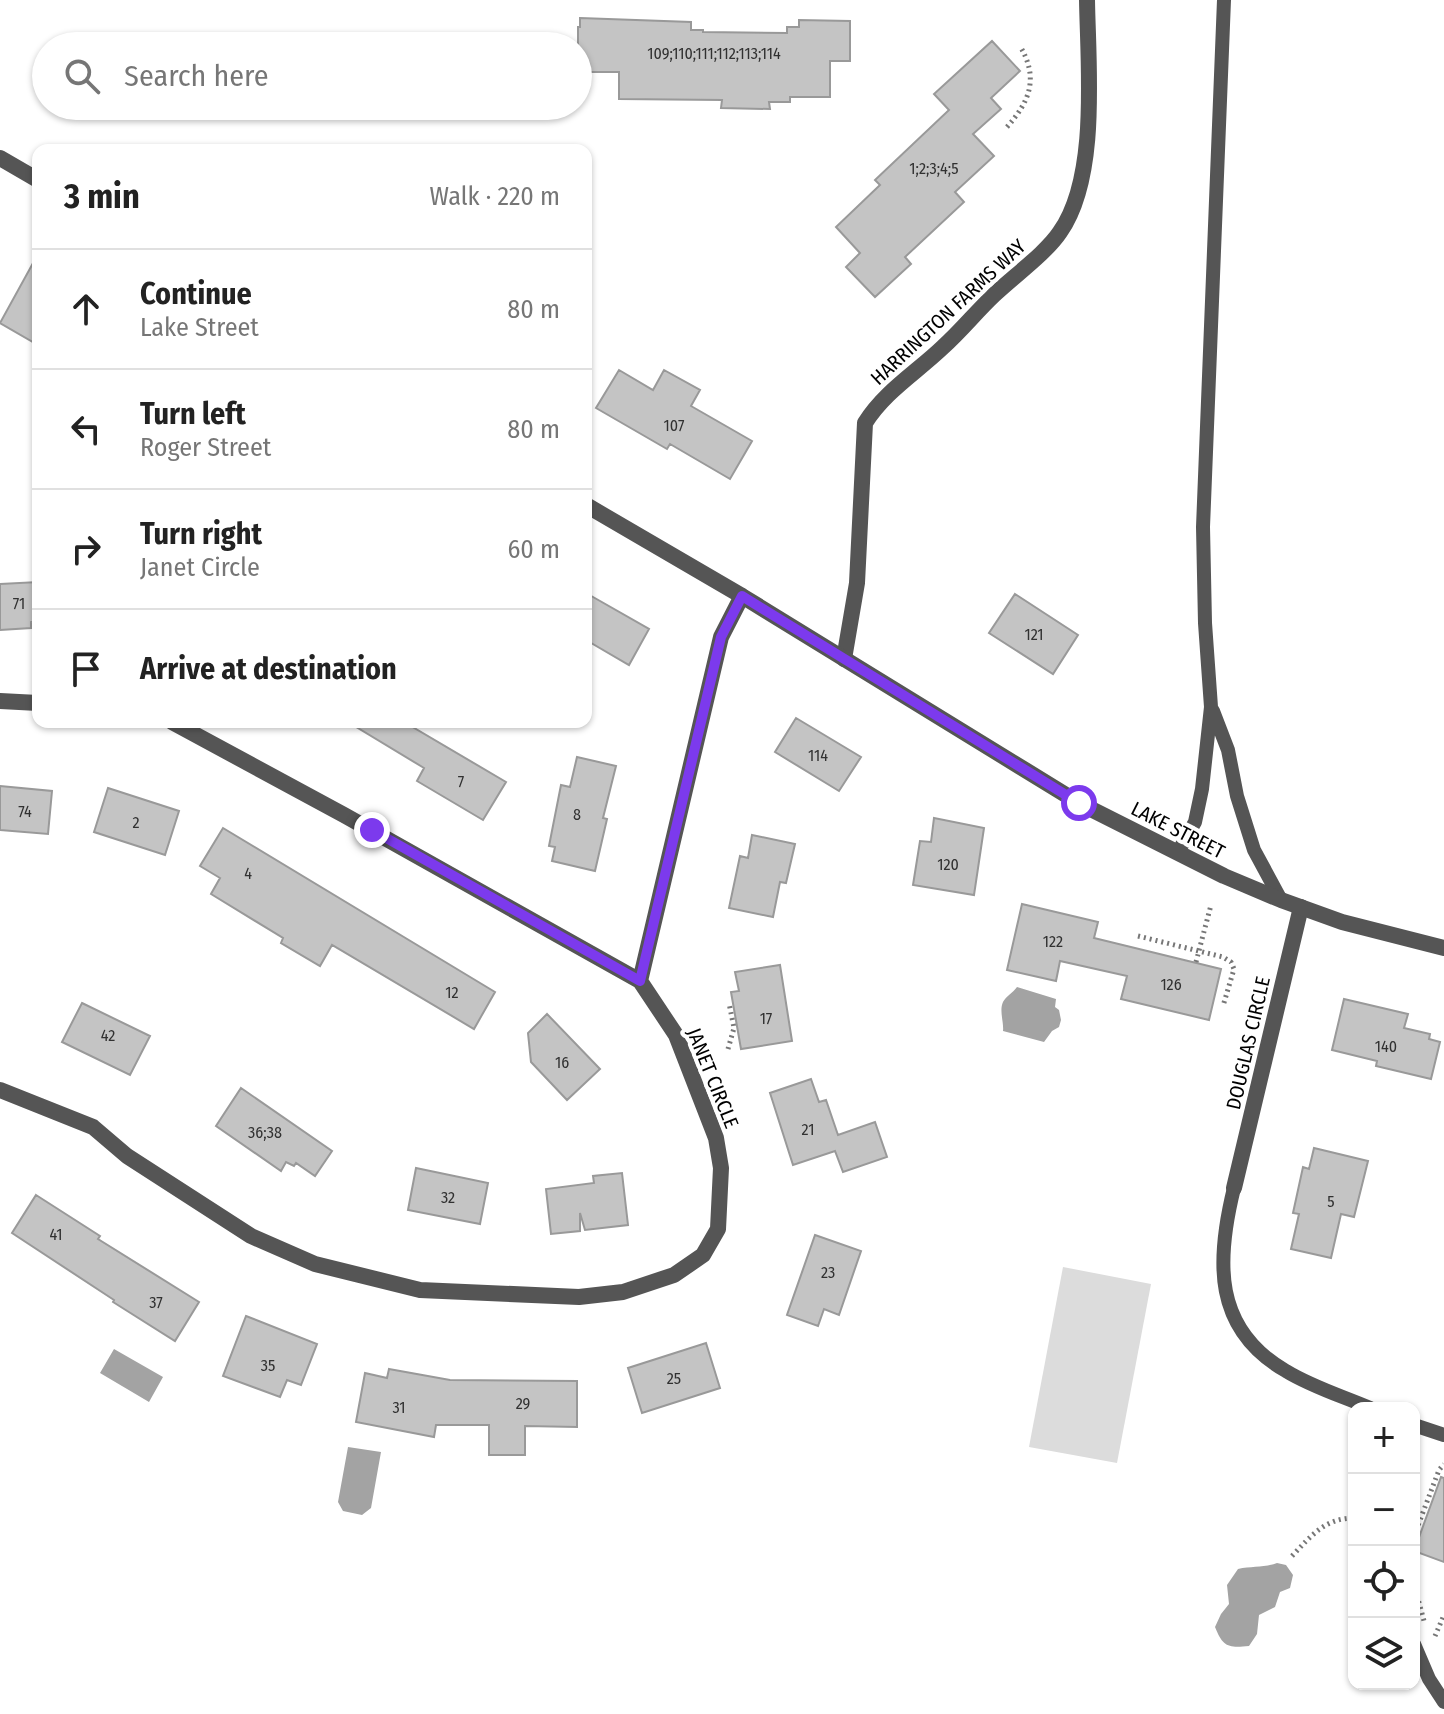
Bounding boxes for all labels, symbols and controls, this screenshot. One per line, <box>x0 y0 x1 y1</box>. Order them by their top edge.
search box <box>32 32 592 120</box>
house number: 109;110;111;112;113;114 <box>647 44 781 63</box>
icon: search <box>60 54 104 98</box>
text: Search here <box>124 58 269 94</box>
house number: 1;2;3;4;5 <box>909 159 959 178</box>
text: 3 min <box>64 176 140 217</box>
text: Walk · 220 m <box>430 181 560 212</box>
street label: HARRINGTON FARMS WAY <box>866 234 1030 390</box>
text: Continue <box>140 276 252 312</box>
icon: ahead <box>64 287 108 331</box>
text: 80 m <box>507 294 560 325</box>
text: Lake Street <box>140 312 259 343</box>
text: Turn left <box>140 396 246 432</box>
icon: left <box>64 407 108 451</box>
text: 80 m <box>507 414 560 445</box>
house number: 107 <box>664 416 685 435</box>
text: Roger Street <box>140 432 271 463</box>
text: Turn right <box>140 516 262 552</box>
icon: right <box>64 527 108 571</box>
text: 60 m <box>507 534 560 565</box>
text: Janet Circle <box>140 552 260 583</box>
house number: 71 <box>13 594 25 613</box>
house number: 121 <box>1024 625 1044 644</box>
icon: arrive <box>64 647 108 691</box>
text: Arrive at destination <box>140 651 397 687</box>
house number: 114 <box>808 746 828 765</box>
house number: 7 <box>458 772 465 791</box>
route start <box>1061 785 1097 821</box>
street label: LAKE STREET <box>1127 796 1229 864</box>
house number: 74 <box>18 802 32 821</box>
house number: 8 <box>573 805 581 824</box>
route end <box>354 812 390 848</box>
house number: 2 <box>132 813 140 832</box>
house number: 120 <box>937 855 959 874</box>
house number: 4 <box>244 864 252 883</box>
house number: 122 <box>1043 932 1063 951</box>
street label: DOUGLAS CIRCLE <box>1221 974 1275 1112</box>
house number: 126 <box>1160 975 1182 994</box>
house number: 12 <box>445 983 459 1002</box>
house number: 17 <box>760 1009 773 1028</box>
street label: JANET CIRCLE <box>682 1024 744 1132</box>
house number: 42 <box>101 1026 115 1045</box>
house number: 140 <box>1375 1037 1397 1056</box>
house number: 16 <box>555 1053 569 1072</box>
house number: 21 <box>802 1120 814 1139</box>
house number: 36;38 <box>248 1123 282 1142</box>
house number: 32 <box>441 1188 455 1207</box>
house number: 5 <box>1327 1192 1335 1211</box>
house number: 41 <box>49 1225 63 1244</box>
house number: 23 <box>821 1263 835 1282</box>
house number: 37 <box>149 1293 163 1312</box>
house number: 35 <box>261 1356 275 1375</box>
house number: 25 <box>667 1369 681 1388</box>
house number: 29 <box>516 1394 531 1413</box>
house number: 31 <box>392 1398 406 1417</box>
map controls <box>1348 1402 1420 1690</box>
button: + <box>1348 1402 1420 1474</box>
button: − <box>1348 1474 1420 1546</box>
button: locate <box>1348 1546 1420 1618</box>
button: layers <box>1348 1618 1420 1690</box>

